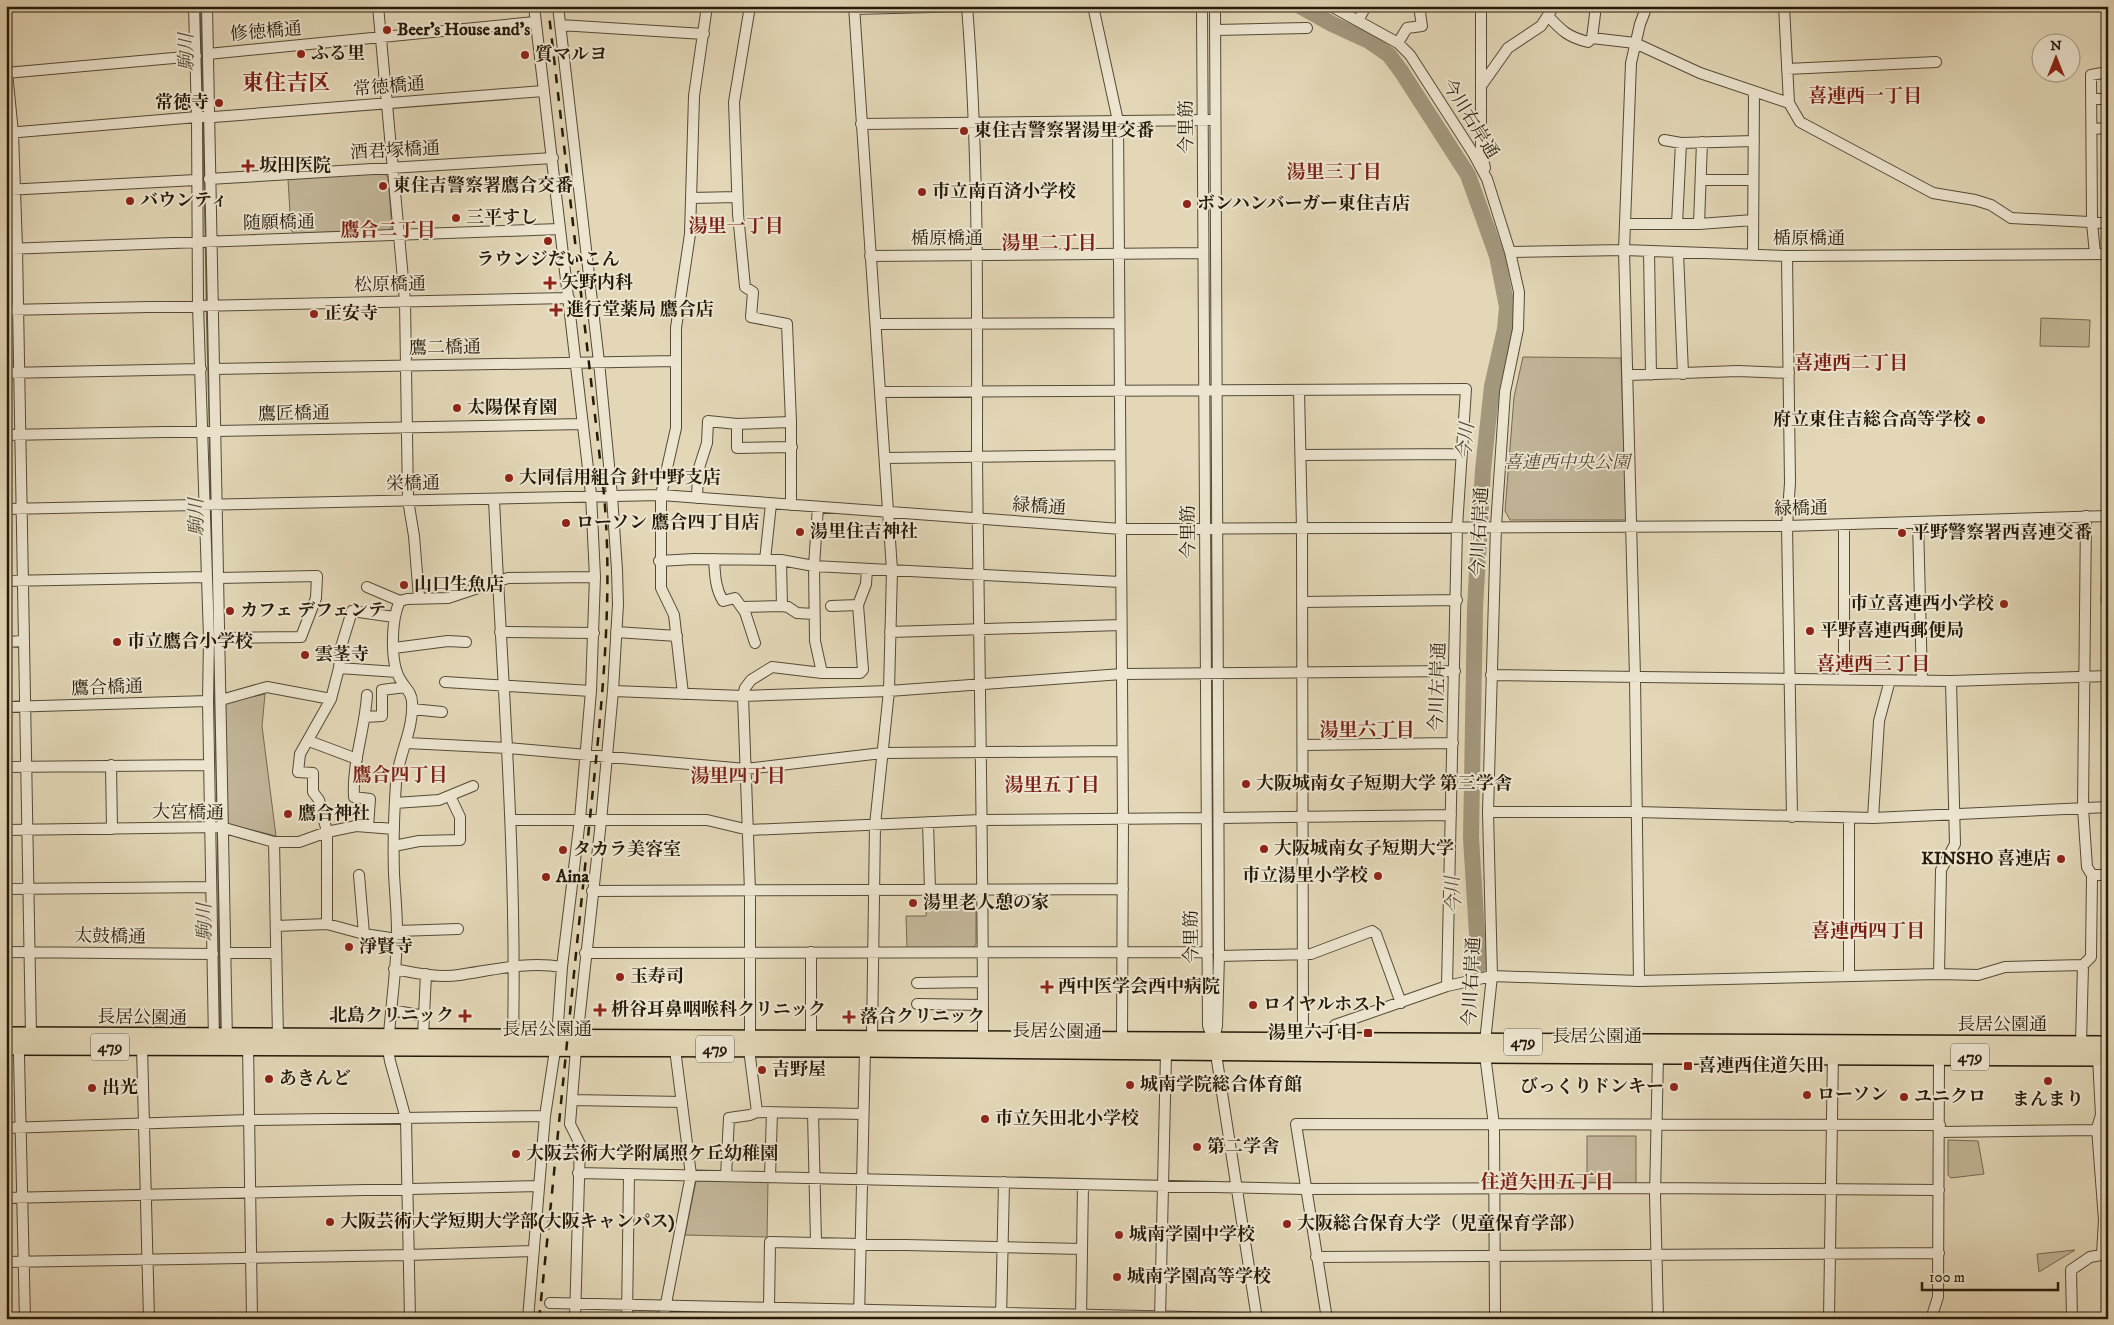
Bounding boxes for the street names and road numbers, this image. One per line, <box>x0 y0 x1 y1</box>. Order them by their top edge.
street label: 修徳橋通 <box>229 18 303 46</box>
street label: 常徳橋通 <box>352 73 426 101</box>
street label: 今川右岸通 <box>1437 75 1503 163</box>
street label: 今里筋 <box>1176 100 1198 154</box>
street label: 酒君塚橋通 <box>349 138 441 164</box>
street label: 随願橋通 <box>243 211 315 235</box>
street label: 楯原橋通 <box>911 228 983 250</box>
street label: 楯原橋通 <box>1773 228 1845 250</box>
street label: 松原橋通 <box>354 273 426 297</box>
street label: 鷹二橋通 <box>409 336 481 360</box>
street label: 鷹匠橋通 <box>258 402 330 426</box>
street label: 栄橋通 <box>386 473 440 495</box>
street label: 今川右岸通 <box>1467 486 1493 578</box>
street label: 緑橋通 <box>1011 494 1067 520</box>
street label: 緑橋通 <box>1774 498 1828 520</box>
street label: 今里筋 <box>1178 505 1200 559</box>
street label: 今川左岸通 <box>1425 642 1451 732</box>
street label: 鷹合橋通 <box>71 676 143 700</box>
street label: 大宮橋通 <box>152 801 224 825</box>
street label: 今里筋 <box>1181 910 1203 964</box>
street label: 太鼓橋通 <box>74 925 146 949</box>
street label: 今川右岸通 <box>1459 936 1485 1028</box>
street label: 長居公園通 <box>97 1006 187 1030</box>
street label: 長居公園通 <box>1957 1014 2047 1036</box>
street label: 長居公園通 <box>502 1019 592 1041</box>
street label: 長居公園通 <box>1012 1020 1102 1044</box>
street label: 長居公園通 <box>1552 1026 1642 1048</box>
road number: 479 <box>1504 1028 1542 1056</box>
road number: 479 <box>91 1034 129 1060</box>
road number: 479 <box>696 1036 734 1062</box>
road number: 479 <box>1951 1044 1989 1070</box>

